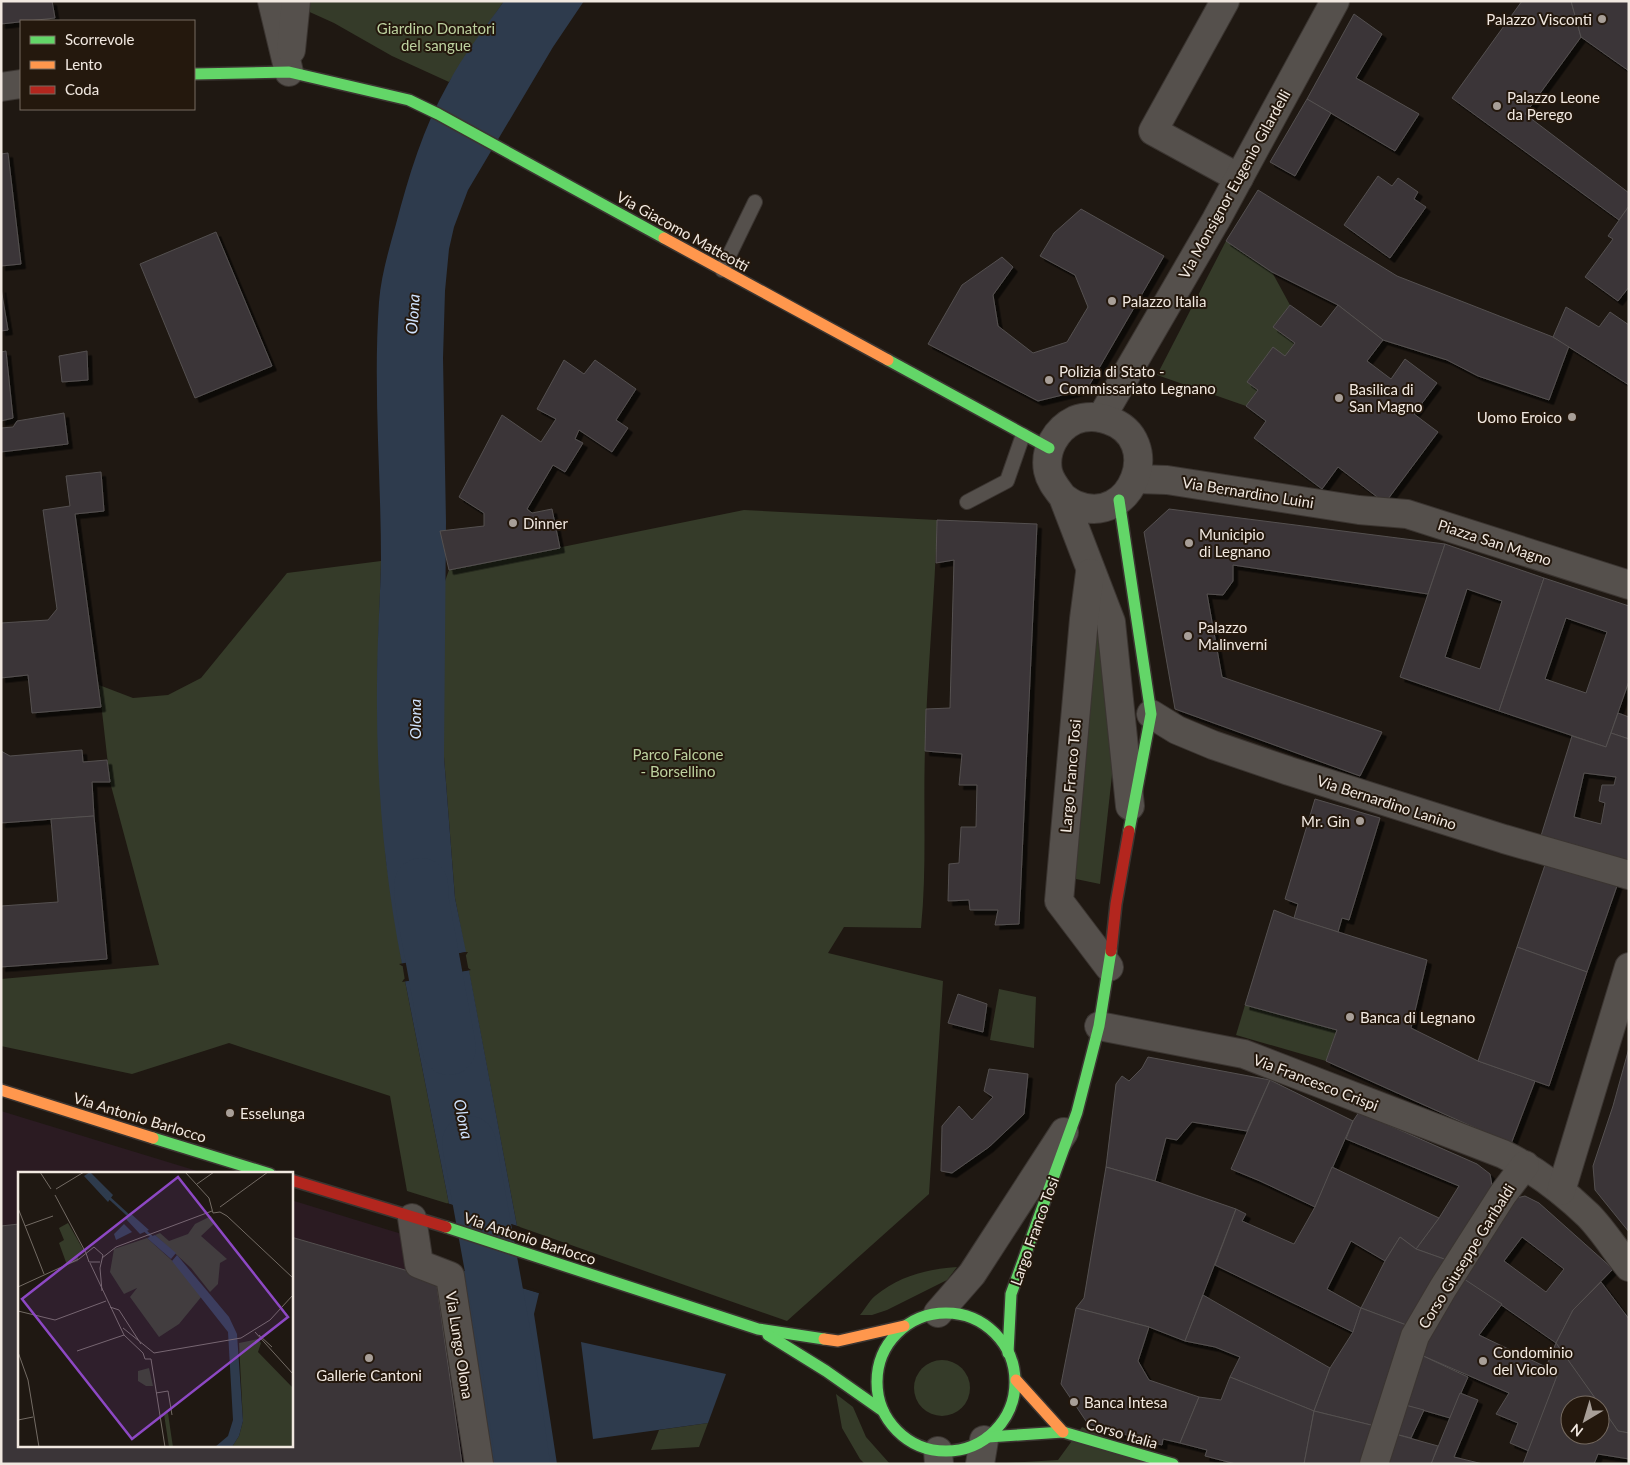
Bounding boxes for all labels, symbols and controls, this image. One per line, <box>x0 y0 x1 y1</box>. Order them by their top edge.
place label: Palazzo Visconti <box>1486 10 1592 28</box>
marker: Palazzo Visconti <box>1596 13 1608 25</box>
park label: Giardino Donatori del sangue <box>377 19 495 54</box>
legend <box>20 20 195 110</box>
text: Scorrevole <box>65 30 135 48</box>
text: Lento <box>65 55 102 73</box>
text: Coda <box>65 80 99 98</box>
street label: Via Monsignor Eugenio Gilardelli <box>1174 86 1294 282</box>
place label: Palazzo Leone da Perego <box>1507 88 1600 123</box>
marker: Palazzo Leone da Perego <box>1491 100 1503 112</box>
street label: Via Giacomo Matteotti <box>614 187 752 275</box>
place label: Palazzo Italia <box>1122 292 1206 310</box>
water label: Olona <box>401 293 423 335</box>
marker: Palazzo Italia <box>1106 295 1118 307</box>
place label: Polizia di Stato - Commissariato Legnano <box>1059 362 1216 397</box>
marker: Polizia di Stato - Commissariato Legnano <box>1043 374 1055 386</box>
place label: Basilica di San Magno <box>1349 380 1423 415</box>
marker: Basilica di San Magno <box>1333 392 1345 404</box>
place label: Uomo Eroico <box>1477 408 1562 426</box>
marker: Uomo Eroico <box>1566 411 1578 423</box>
street label: Via Bernardino Luini <box>1181 473 1315 511</box>
place label: Dinner <box>523 514 569 532</box>
street label: Piazza San Magno <box>1436 515 1554 569</box>
marker: Dinner <box>507 517 519 529</box>
place label: Municipio di Legnano <box>1199 525 1270 560</box>
marker: Municipio di Legnano <box>1183 537 1195 549</box>
place label: Palazzo Malinverni <box>1198 618 1267 653</box>
marker: Palazzo Malinverni <box>1182 630 1194 642</box>
water label: Olona <box>405 699 424 739</box>
street label: Largo Franco Tosi <box>1056 718 1084 834</box>
park label: Parco Falcone - Borsellino <box>633 745 724 780</box>
street label: Via Bernardino Lanino <box>1315 771 1459 833</box>
place label: Mr. Gin <box>1301 812 1350 830</box>
marker: Mr. Gin <box>1354 815 1366 827</box>
place label: Banca di Legnano <box>1360 1008 1475 1026</box>
marker: Banca di Legnano <box>1344 1011 1356 1023</box>
street label: Via Francesco Crispi <box>1251 1050 1381 1114</box>
street label: Via Antonio Barlocco <box>71 1088 209 1146</box>
water label: Olona <box>451 1097 477 1141</box>
place label: Esselunga <box>240 1104 305 1122</box>
marker: Esselunga <box>224 1107 236 1119</box>
inset map <box>18 1172 292 1448</box>
street label: Largo Franco Tosi <box>1006 1174 1062 1288</box>
street label: Corso Giuseppe Garibaldi <box>1414 1180 1518 1332</box>
street label: Via Antonio Barlocco <box>461 1208 599 1268</box>
street label: Via Lungo Olona <box>443 1290 477 1400</box>
place label: Condominio del Vicolo <box>1493 1343 1573 1378</box>
marker: Gallerie Cantoni <box>363 1352 375 1364</box>
marker: Condominio del Vicolo <box>1477 1355 1489 1367</box>
place label: Gallerie Cantoni <box>316 1366 422 1384</box>
place label: Banca Intesa <box>1084 1393 1167 1411</box>
north arrow <box>1560 1395 1610 1445</box>
marker: Banca Intesa <box>1068 1396 1080 1408</box>
street label: Corso Italia <box>1084 1414 1160 1452</box>
text: N <box>1567 1421 1586 1441</box>

